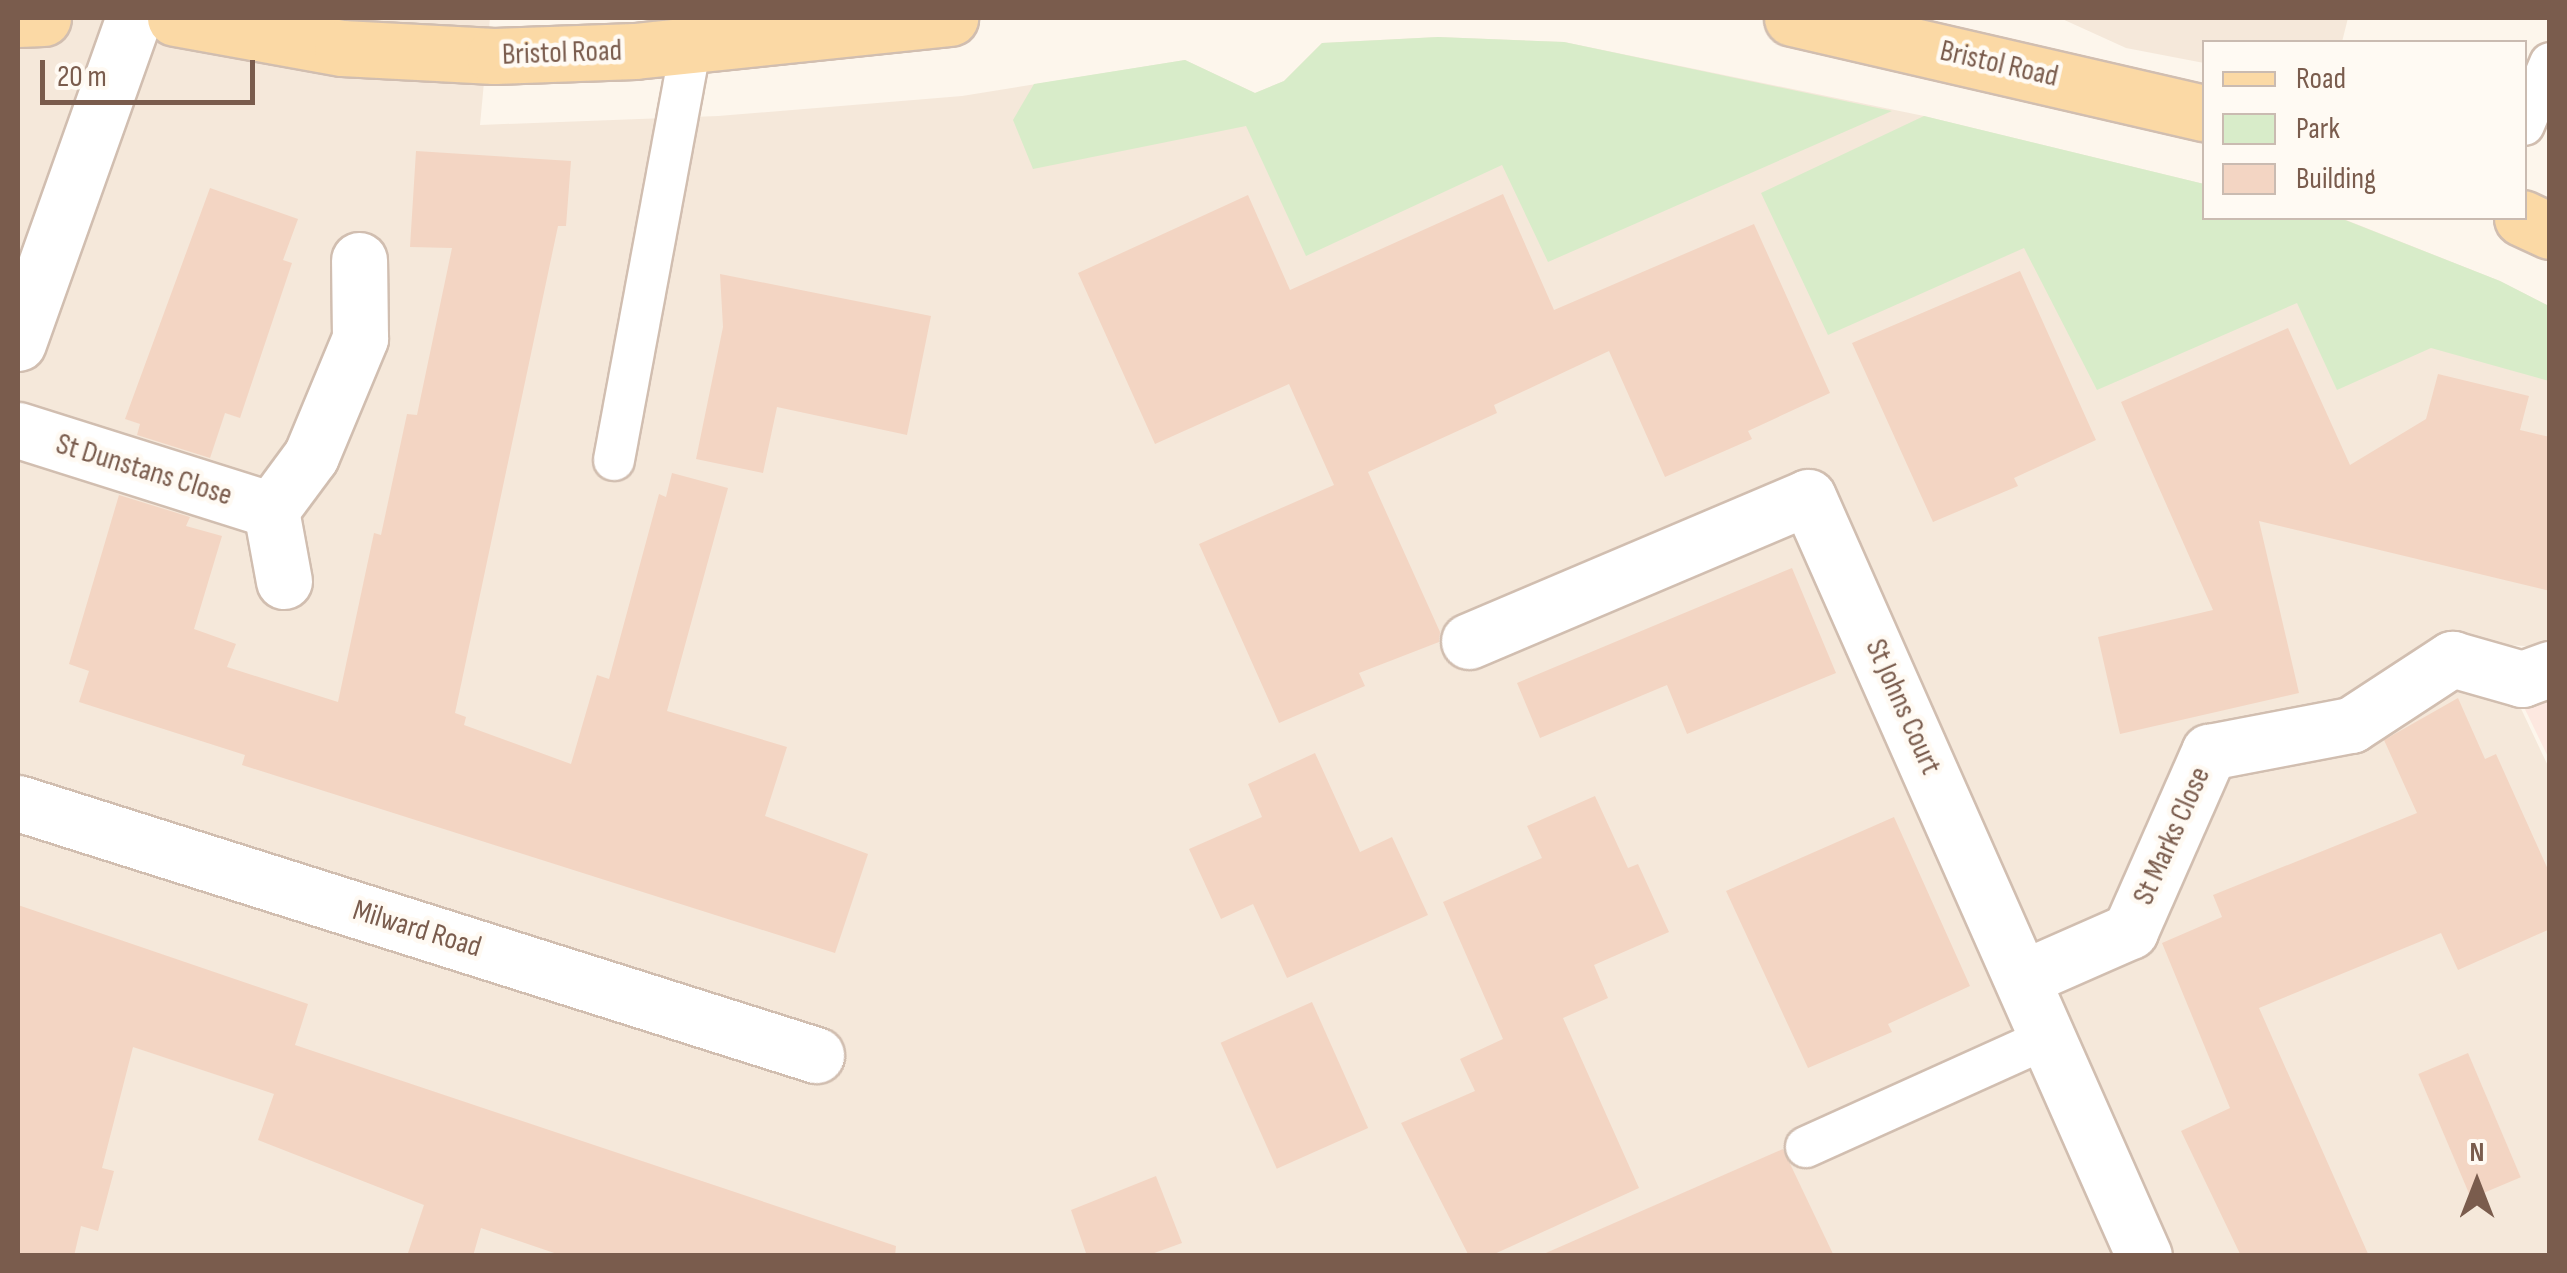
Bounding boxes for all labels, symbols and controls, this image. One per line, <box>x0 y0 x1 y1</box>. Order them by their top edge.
street label: Bristol Road <box>501 33 623 73</box>
street label: Bristol Road <box>1936 33 2062 95</box>
scale bar <box>45 40 260 102</box>
legend <box>2202 40 2527 220</box>
text: 20 m <box>57 59 107 95</box>
text: Road <box>2296 61 2346 97</box>
text: Park <box>2296 111 2340 147</box>
text: Building <box>2296 161 2376 197</box>
street label: St Dunstans Close <box>52 426 236 514</box>
street label: St Johns Court <box>1857 634 1949 780</box>
street label: St Marks Close <box>2126 762 2218 910</box>
street label: Milward Road <box>348 892 486 966</box>
north arrow <box>2427 1133 2527 1233</box>
text: N <box>2470 1136 2484 1169</box>

